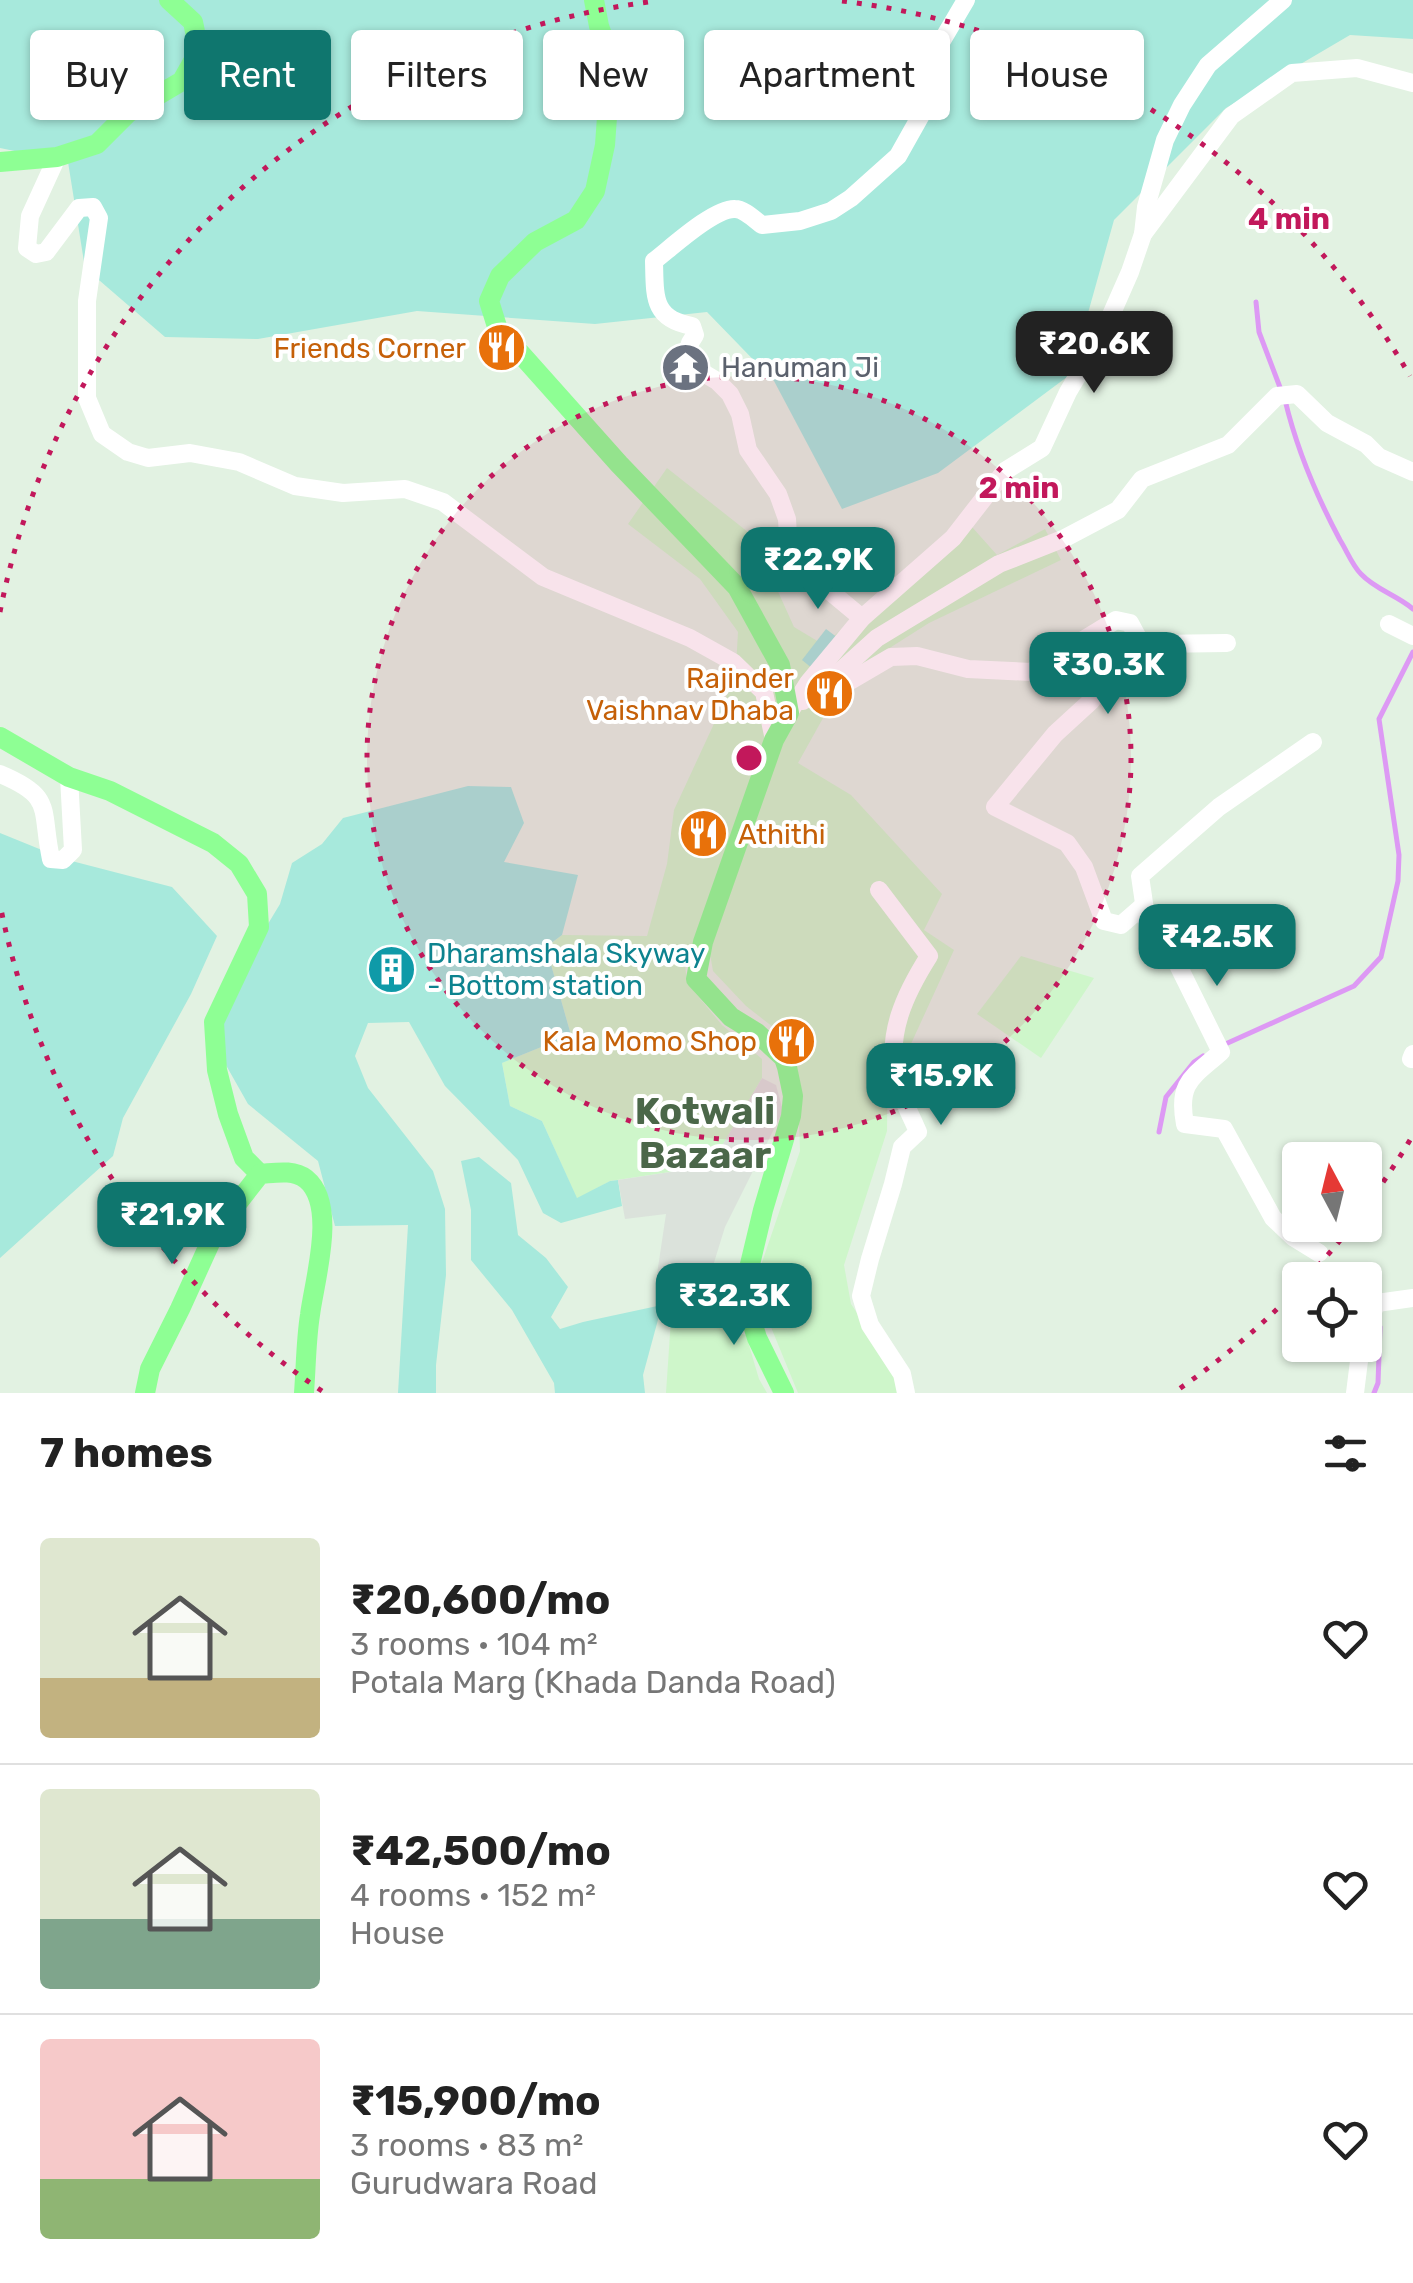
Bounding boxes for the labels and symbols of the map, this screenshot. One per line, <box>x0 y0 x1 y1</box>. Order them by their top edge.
text: 4 min <box>1248 201 1330 237</box>
pin: ₹20.6K <box>1013 311 1175 396</box>
restaurant icon: Friends Corner <box>475 322 527 374</box>
place label: Friends Corner <box>274 332 466 365</box>
temple icon: Hanuman Ji <box>660 341 712 393</box>
place label: Hanuman Ji <box>721 351 879 384</box>
text: 2 min <box>978 470 1060 506</box>
pin: ₹22.9K <box>737 527 899 612</box>
pin: ₹30.3K <box>1027 632 1189 717</box>
place label: Rajinder Vaishnav Dhaba <box>586 662 794 727</box>
restaurant icon: Rajinder Vaishnav Dhaba <box>803 668 855 720</box>
centre of rings <box>731 740 767 776</box>
restaurant icon: Athithi <box>677 808 729 860</box>
place label: Athithi <box>738 818 826 851</box>
pin: ₹42.5K <box>1136 904 1298 989</box>
place label: Dharamshala Skyway - Bottom station <box>427 937 705 1002</box>
building icon: Dharamshala Skyway - Bottom station <box>366 943 418 995</box>
restaurant icon: Kala Momo Shop <box>766 1015 818 1067</box>
place label: Kala Momo Shop <box>542 1025 757 1058</box>
pin: ₹15.9K <box>860 1043 1022 1128</box>
district label: Kotwali Bazaar <box>635 1088 775 1178</box>
north arrow <box>1282 1142 1382 1242</box>
pin: ₹21.9K <box>91 1182 253 1267</box>
pin: ₹32.3K <box>653 1263 815 1348</box>

